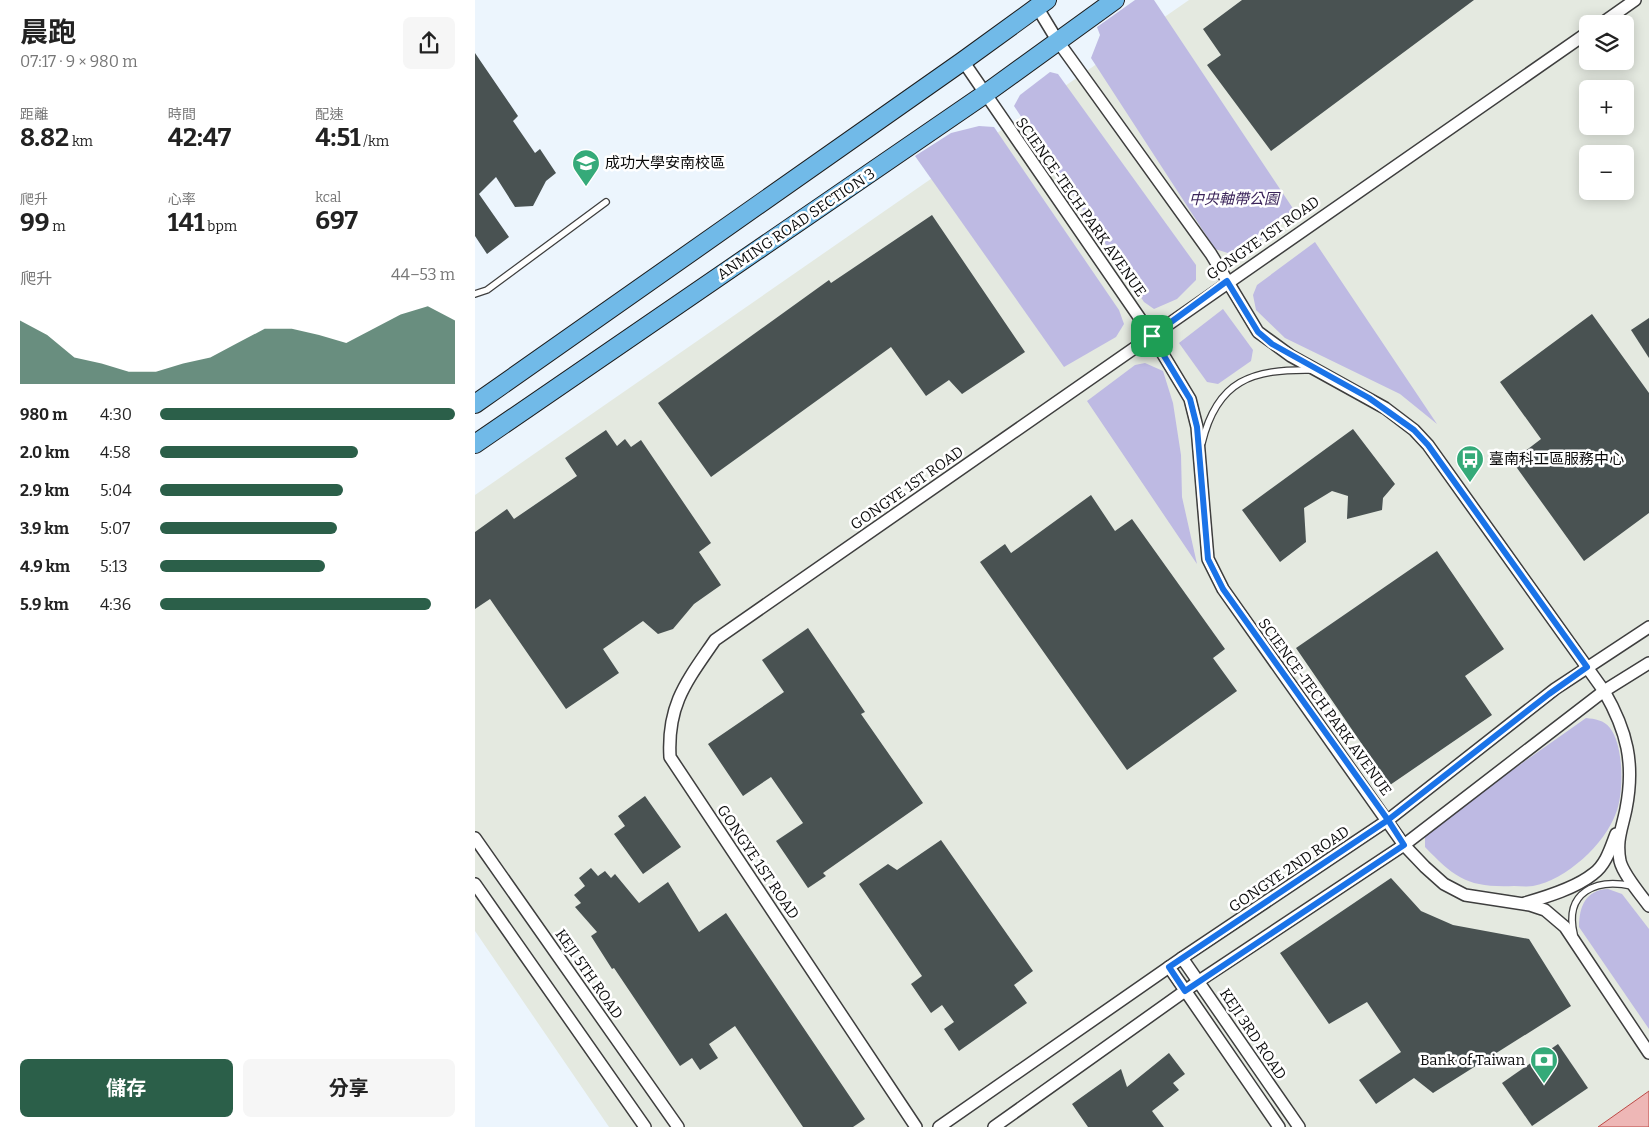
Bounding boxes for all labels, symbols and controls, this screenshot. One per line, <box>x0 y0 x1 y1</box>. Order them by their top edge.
map controls <box>1579 15 1634 200</box>
button: layers <box>1579 15 1634 70</box>
text: 晨跑 <box>20 16 76 49</box>
button: share <box>403 17 455 69</box>
text: 07:17 · 9 × 980 m <box>20 52 137 71</box>
button: + <box>1579 80 1634 135</box>
text: 距離 <box>20 106 48 123</box>
text: 時間 <box>168 106 196 123</box>
text: 配速 <box>315 106 343 123</box>
street label: SCIENCE-TECH PARK AVENUE <box>1012 114 1150 300</box>
text: 8.82 <box>20 123 69 153</box>
text: 42:47 <box>168 123 231 153</box>
text: 4:51 <box>315 123 361 153</box>
text: km <box>69 133 93 150</box>
text: /km <box>361 133 389 150</box>
button: − <box>1579 145 1634 200</box>
school or university icon: 成功大學安南校區 <box>571 148 601 187</box>
place label: 成功大學安南校區 <box>605 154 725 172</box>
street label: ANMING ROAD SECTION 3 <box>714 164 878 284</box>
text: kcal <box>315 189 341 206</box>
park label: 中央軸帶公園 <box>1189 190 1281 208</box>
text: 爬升 <box>20 191 48 208</box>
text: 心率 <box>168 191 196 208</box>
street label: GONGYE 1ST ROAD <box>1203 192 1323 284</box>
text: 697 <box>315 206 358 236</box>
text: 99 <box>20 208 50 238</box>
text: 141 <box>168 208 204 238</box>
text: m <box>50 218 66 235</box>
text: bpm <box>204 218 237 235</box>
text: 44–53 m <box>391 265 455 284</box>
text: 爬升 <box>20 269 52 288</box>
pin <box>1131 315 1173 357</box>
icon: arrive <box>1138 322 1166 350</box>
text: 980 m <box>20 405 67 424</box>
text: 4:30 <box>100 405 132 424</box>
street label: GONGYE 1ST ROAD <box>847 442 967 534</box>
text: 2.0 km <box>20 443 70 462</box>
text: 4:58 <box>100 443 131 462</box>
bus stop icon: 臺南科工區服務中心 <box>1455 444 1485 483</box>
place label: 臺南科工區服務中心 <box>1489 450 1624 468</box>
text: 2.9 km <box>20 481 69 500</box>
text: 5:04 <box>100 481 132 500</box>
text: 3.9 km <box>20 519 69 538</box>
text: 5:07 <box>100 519 130 538</box>
text: 4.9 km <box>20 557 70 576</box>
text: 5:13 <box>100 557 128 576</box>
text: 5.9 km <box>20 595 69 614</box>
text: 4:36 <box>100 595 131 614</box>
street label: SCIENCE-TECH PARK AVENUE <box>1255 615 1395 799</box>
street label: GONGYE 1ST ROAD <box>713 802 803 922</box>
street label: GONGYE 2ND ROAD <box>1225 822 1353 916</box>
street label: KEJI 5TH ROAD <box>551 926 627 1022</box>
street label: KEJI 3RD ROAD <box>1216 985 1290 1083</box>
bank icon: Bank of Taiwan <box>1529 1045 1559 1084</box>
place label: Bank of Taiwan <box>1420 1051 1525 1069</box>
button: 儲存 <box>20 1059 233 1117</box>
button: 分享 <box>243 1059 455 1117</box>

